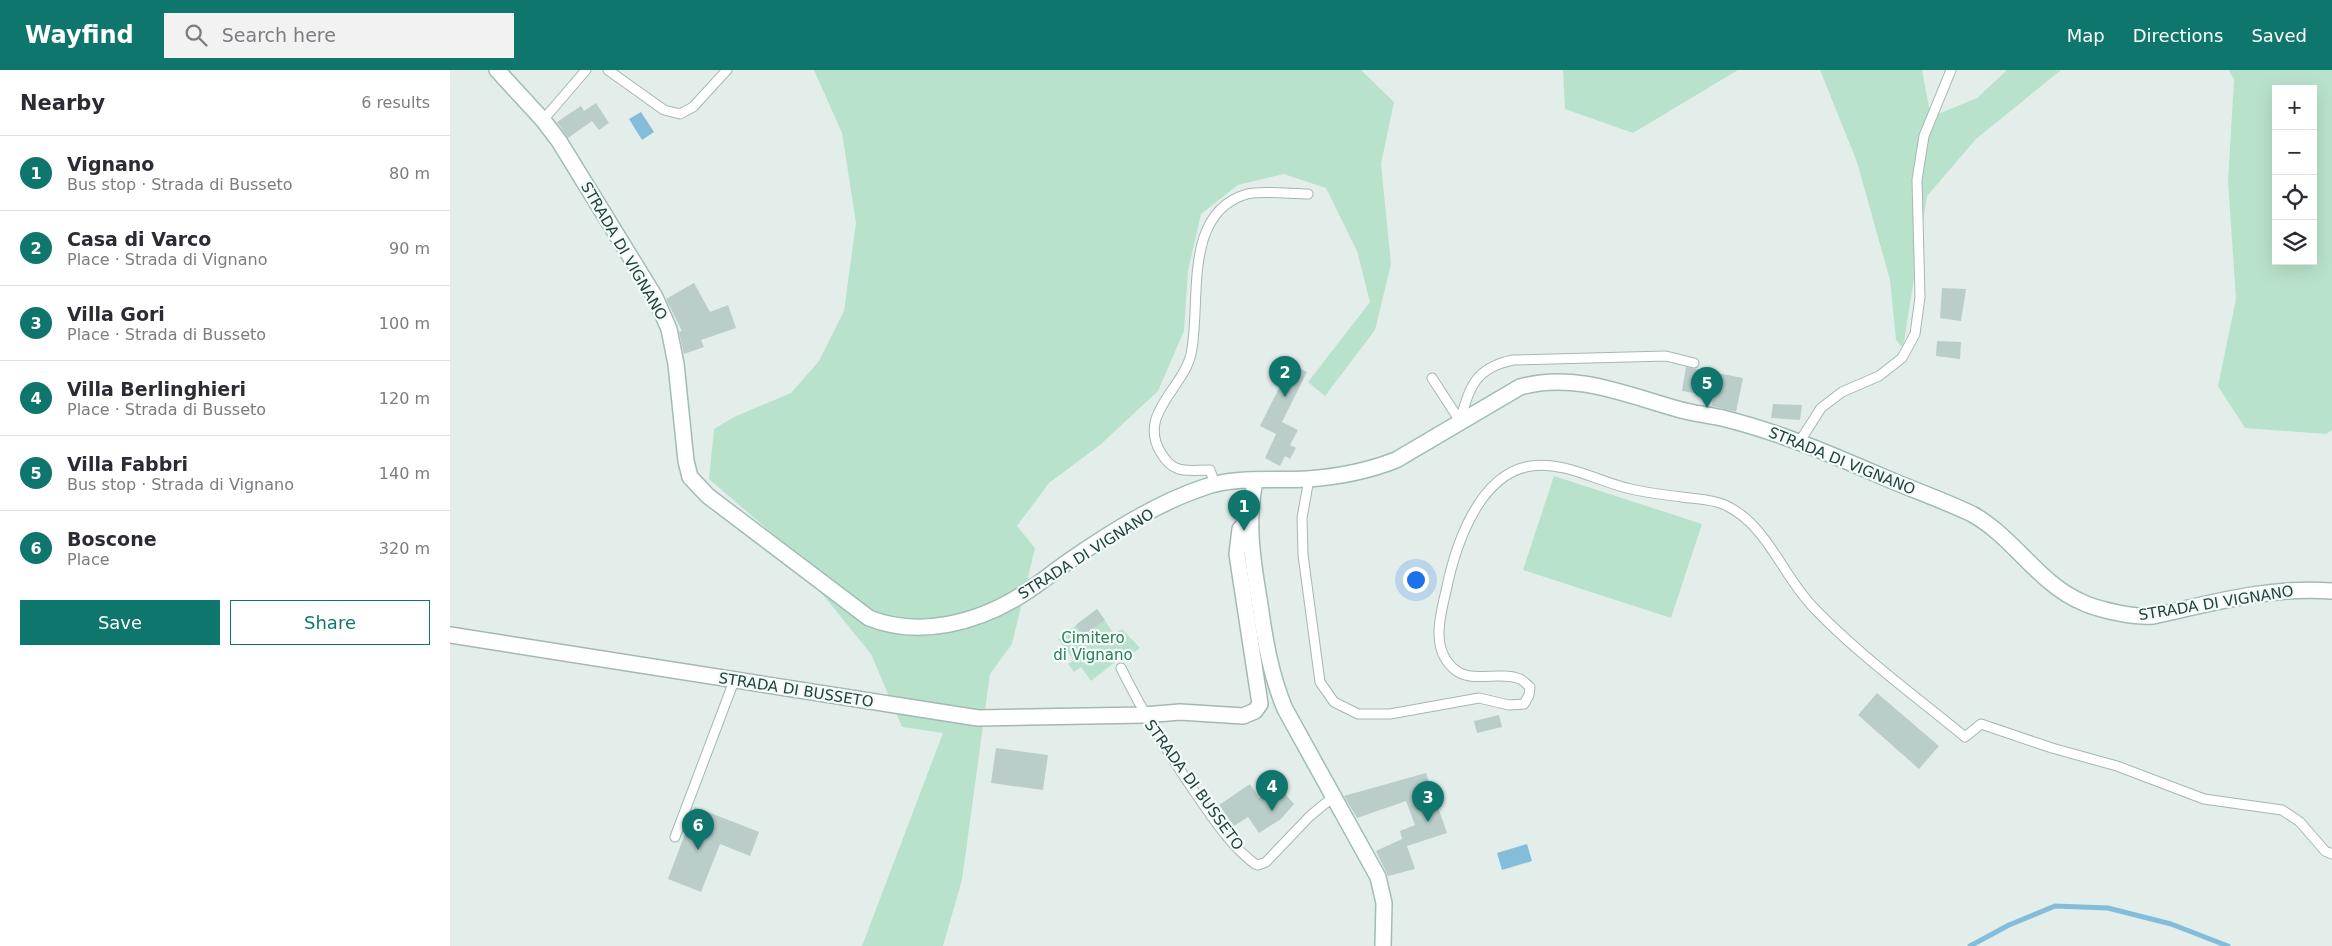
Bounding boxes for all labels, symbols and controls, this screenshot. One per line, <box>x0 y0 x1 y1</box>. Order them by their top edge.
search box <box>164 13 514 58</box>
text: Wayfind <box>25 21 134 49</box>
icon: search <box>182 21 210 49</box>
text: Search here <box>222 24 336 46</box>
text: Map <box>2067 25 2105 46</box>
text: Directions <box>2133 25 2223 46</box>
text: Saved <box>2251 25 2307 46</box>
map controls <box>2272 85 2317 265</box>
button: + <box>2272 85 2317 130</box>
text: Nearby <box>20 91 105 115</box>
text: 6 results <box>361 93 430 112</box>
button: − <box>2272 130 2317 175</box>
text: Vignano <box>67 153 154 175</box>
text: 1 <box>30 164 42 183</box>
text: 80 m <box>389 164 430 183</box>
text: Bus stop · Strada di Busseto <box>67 175 293 194</box>
button: locate <box>2272 175 2317 220</box>
street label: STRADA DI VIGNANO <box>577 179 671 323</box>
button: layers <box>2272 220 2317 265</box>
text: Casa di Varco <box>67 228 211 250</box>
text: 2 <box>30 239 42 258</box>
text: 90 m <box>389 239 430 258</box>
text: Place · Strada di Vignano <box>67 250 267 269</box>
text: Villa Gori <box>67 303 165 325</box>
text: 3 <box>30 314 42 333</box>
text: 100 m <box>379 314 430 333</box>
text: Place · Strada di Busseto <box>67 325 266 344</box>
pin: 2 <box>1269 356 1301 397</box>
pin: 5 <box>1691 367 1723 408</box>
text: Villa Berlinghieri <box>67 378 246 400</box>
text: 4 <box>30 389 42 408</box>
text: 120 m <box>379 389 430 408</box>
text: Place · Strada di Busseto <box>67 400 266 419</box>
street label: STRADA DI VIGNANO <box>1766 423 1918 499</box>
text: Villa Fabbri <box>67 453 188 475</box>
text: 5 <box>30 464 42 483</box>
text: 140 m <box>379 464 430 483</box>
text: Bus stop · Strada di Vignano <box>67 475 294 494</box>
pin: 1 <box>1228 490 1260 531</box>
street label: STRADA DI VIGNANO <box>1015 505 1157 603</box>
text: Boscone <box>67 528 157 550</box>
text: 6 <box>30 539 42 558</box>
text: 320 m <box>379 539 430 558</box>
text: Place <box>67 550 110 569</box>
your location <box>1403 567 1429 593</box>
street label: STRADA DI VIGNANO <box>2137 582 2295 624</box>
button: Save <box>20 600 220 645</box>
button: Share <box>230 600 430 645</box>
park label: Cimitero di Vignano <box>1053 629 1133 664</box>
street label: STRADA DI BUSSETO <box>717 669 875 711</box>
street label: STRADA DI BUSSETO <box>1141 716 1247 854</box>
pin: 4 <box>1256 770 1288 811</box>
pin: 3 <box>1412 781 1444 822</box>
pin: 6 <box>682 809 714 850</box>

